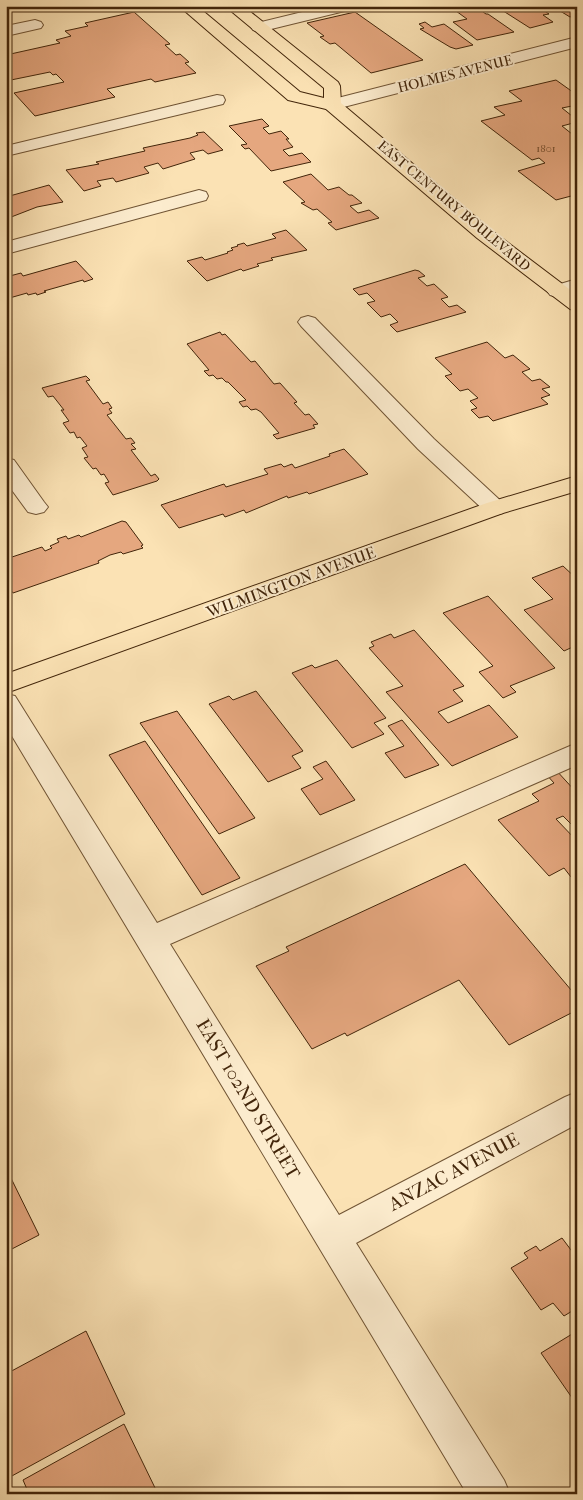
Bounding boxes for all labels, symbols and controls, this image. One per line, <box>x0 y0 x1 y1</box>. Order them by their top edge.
street label: HOLMES AVENUE <box>396 51 515 96</box>
street label: EAST CENTURY BOULEVARD <box>374 137 534 275</box>
house number: 1801 <box>536 142 556 155</box>
street label: WILMINGTON AVENUE <box>203 542 378 622</box>
street label: EAST 102ND STREET <box>191 1015 305 1183</box>
street label: ANZAC AVENUE <box>384 1128 523 1216</box>

